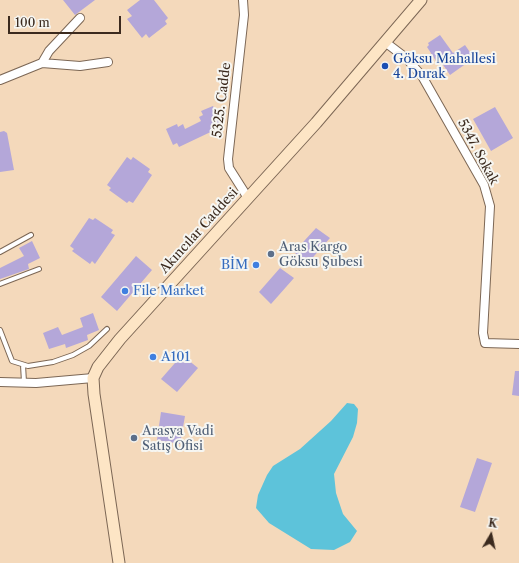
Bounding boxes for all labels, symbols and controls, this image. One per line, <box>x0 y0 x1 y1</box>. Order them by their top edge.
scale bar <box>10 8 123 34</box>
text: 100 m <box>15 15 50 30</box>
place label: Göksu Mahallesi 4. Durak <box>393 51 496 82</box>
marker: Göksu Mahallesi 4. Durak <box>380 61 390 71</box>
street label: 5325. Cadde <box>210 62 234 138</box>
street label: 5347. Sokak <box>454 117 502 187</box>
street label: Akıncılar Caddesi <box>157 185 241 277</box>
place label: Aras Kargo Göksu Şubesi <box>279 239 363 270</box>
marker: Aras Kargo Göksu Şubesi <box>266 249 276 259</box>
place label: BİM <box>221 257 248 273</box>
marker: BİM <box>251 260 261 270</box>
place label: File Market <box>133 283 204 299</box>
marker: File Market <box>120 286 130 296</box>
place label: A101 <box>161 349 190 365</box>
marker: A101 <box>148 352 158 362</box>
place label: Arasya Vadi Satış Ofisi <box>142 423 214 454</box>
marker: Arasya Vadi Satış Ofisi <box>129 433 139 443</box>
north arrow <box>471 515 511 555</box>
text: K <box>487 516 498 531</box>

